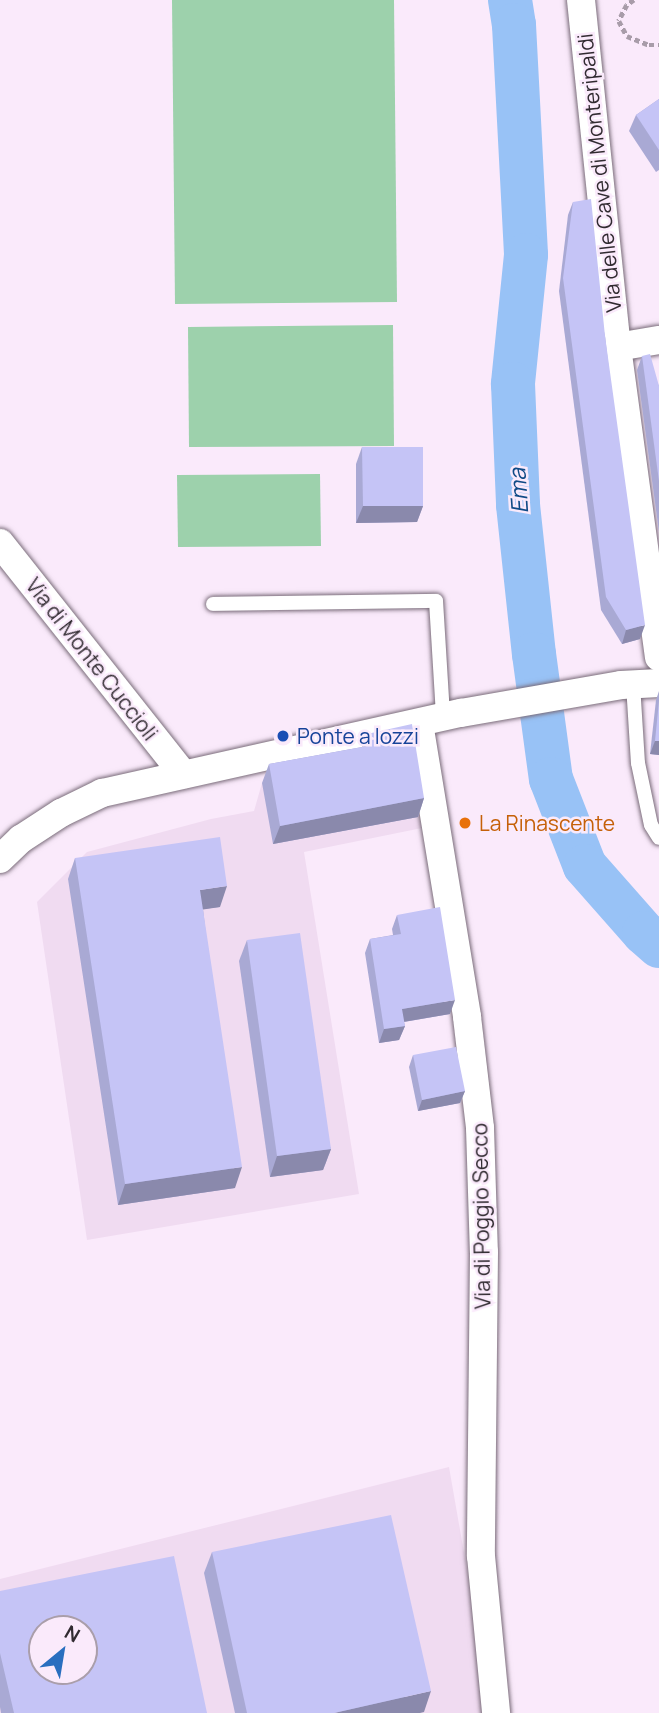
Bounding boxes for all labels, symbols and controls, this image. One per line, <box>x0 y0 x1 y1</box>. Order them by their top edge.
street label: Via delle Cave di Monteripaldi <box>572 32 626 314</box>
water label: Ema <box>503 467 533 515</box>
street label: Via di Monte Cuccioli <box>21 573 163 745</box>
place label: Ponte a Iozzi <box>297 723 419 749</box>
marker: Ponte a Iozzi <box>275 728 291 744</box>
place label: La Rinascente <box>479 810 615 836</box>
marker: La Rinascente <box>457 815 473 831</box>
street label: Via di Poggio Secco <box>467 1123 495 1309</box>
north arrow <box>28 1615 98 1685</box>
text: N <box>60 1619 85 1648</box>

